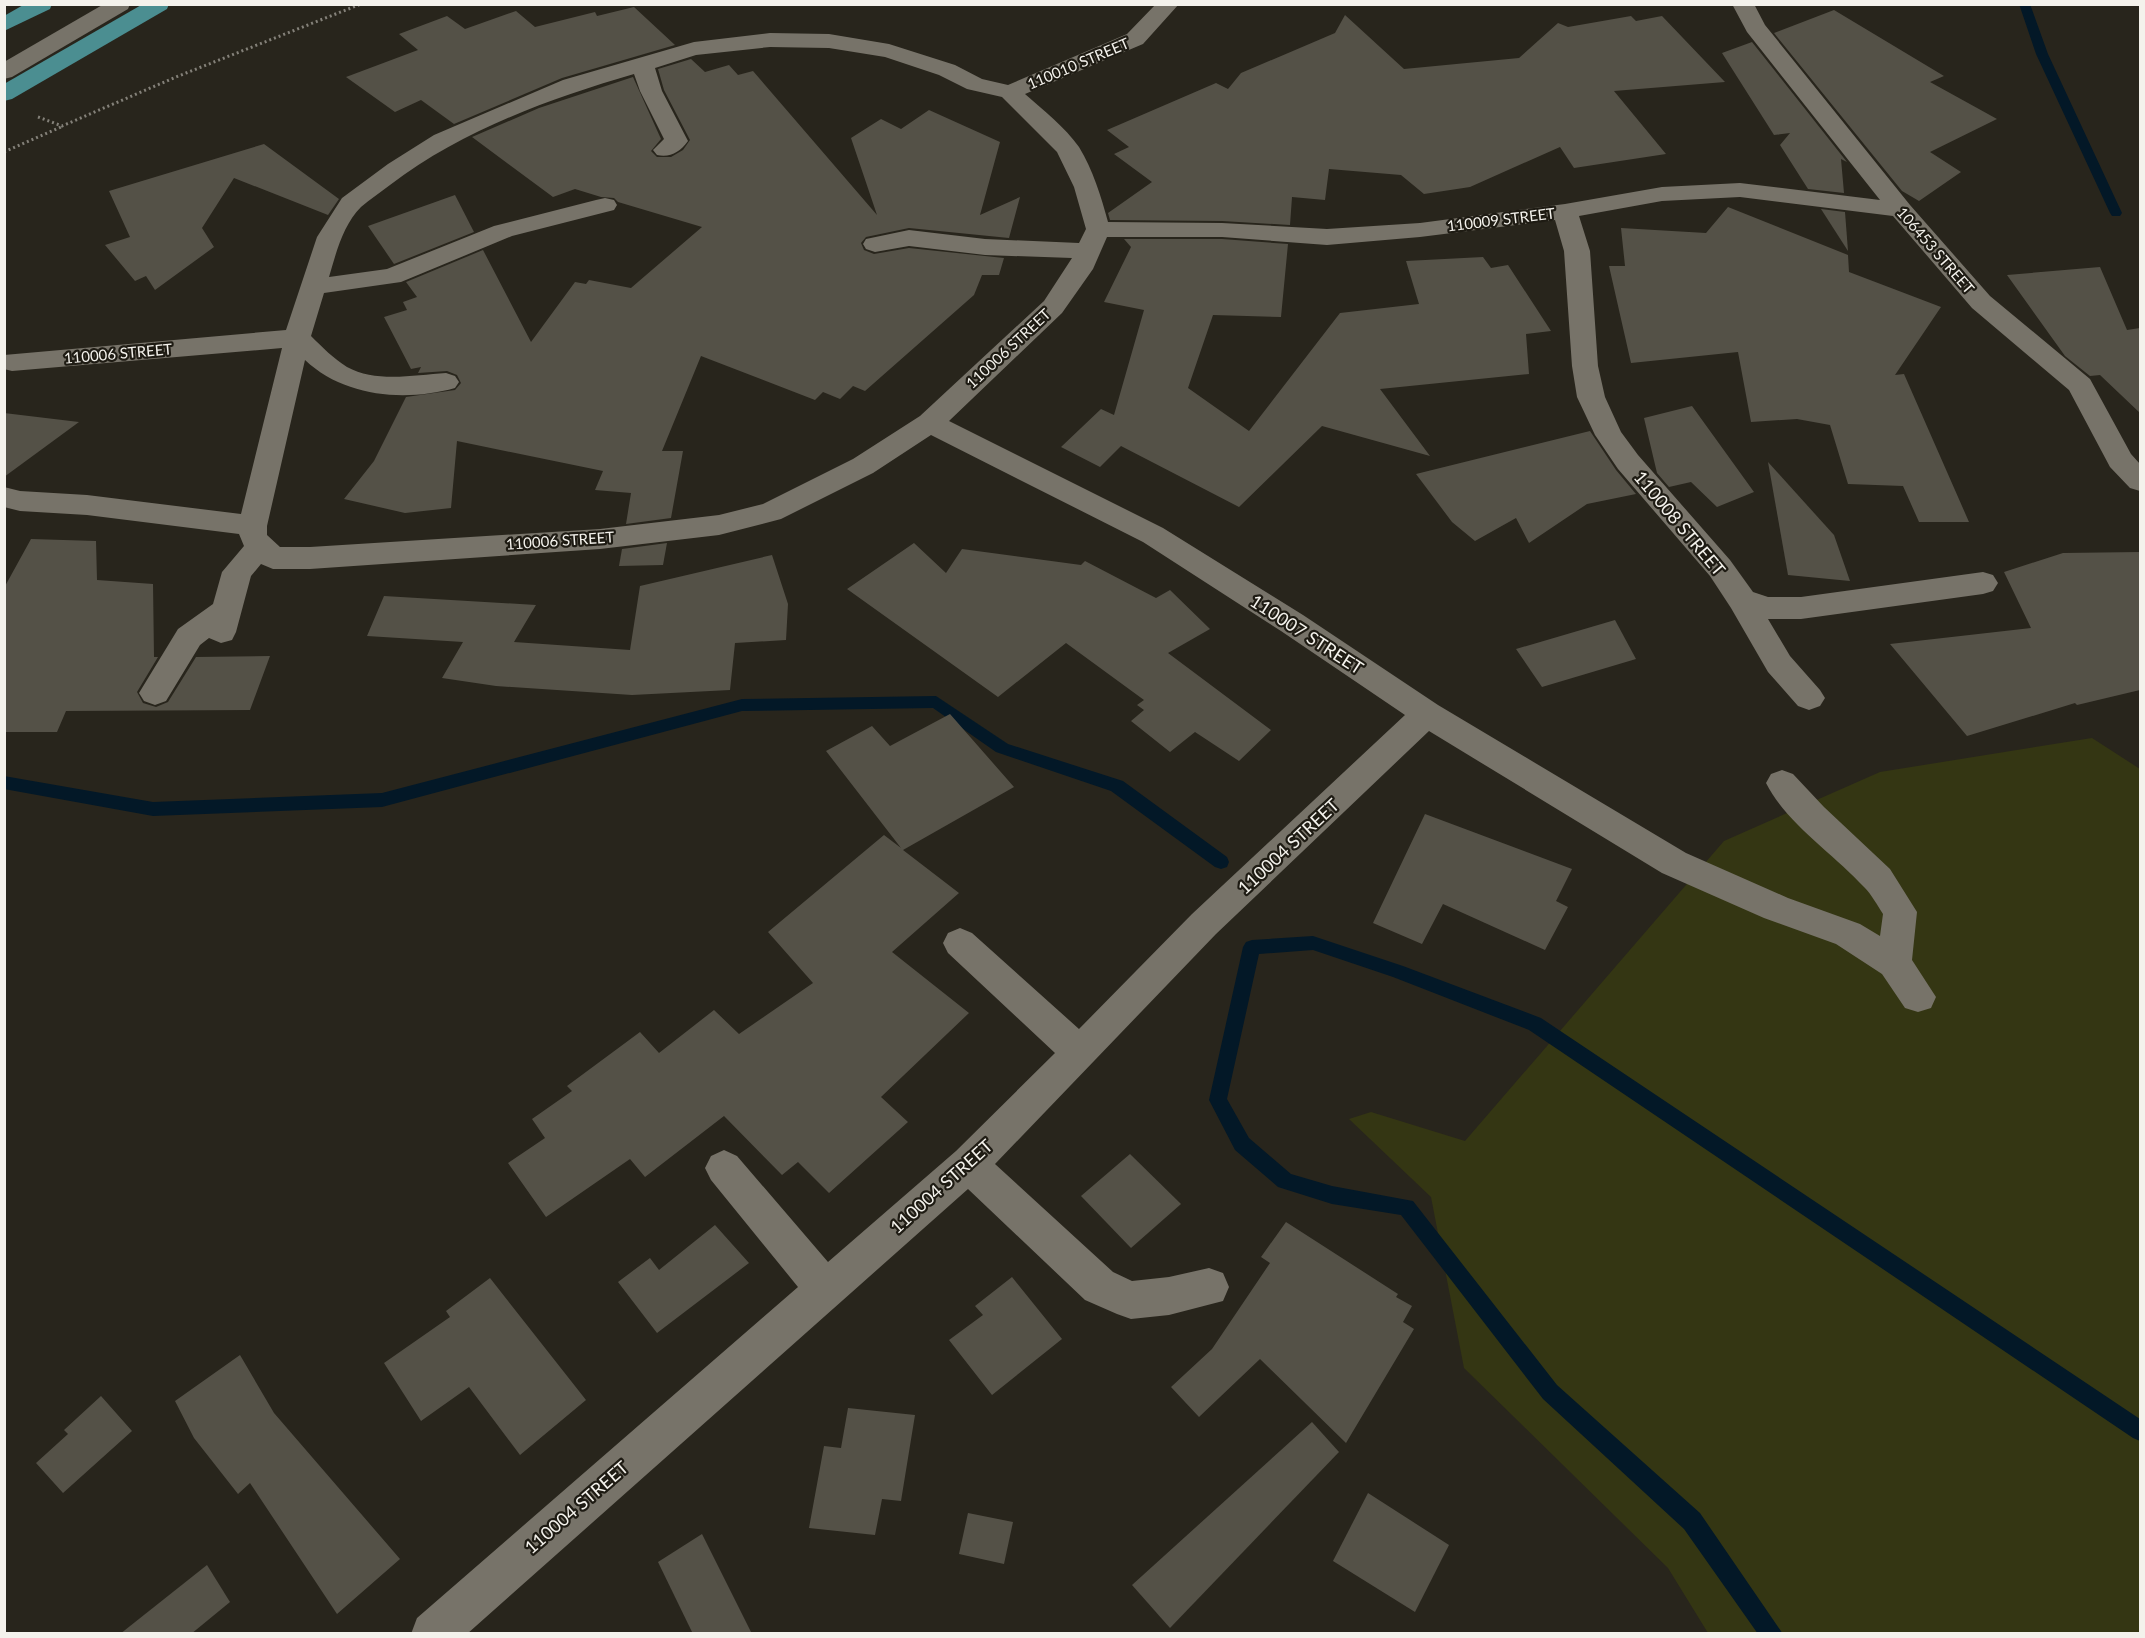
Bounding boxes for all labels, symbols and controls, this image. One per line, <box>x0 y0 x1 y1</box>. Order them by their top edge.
street label: 110010 STREET <box>1024 33 1132 93</box>
street label: 110009 STREET <box>1446 203 1556 235</box>
street label: 106453 STREET <box>1894 203 1979 297</box>
street label: 110006 STREET <box>962 304 1054 392</box>
street label: 110006 STREET <box>63 339 173 367</box>
street label: 110008 STREET <box>1630 466 1731 580</box>
street label: 110006 STREET <box>505 527 615 553</box>
street label: 110007 STREET <box>1246 589 1368 679</box>
street label: 110004 STREET <box>1233 793 1343 898</box>
street label: 110004 STREET <box>885 1134 997 1238</box>
street label: 110004 STREET <box>520 1456 633 1558</box>

